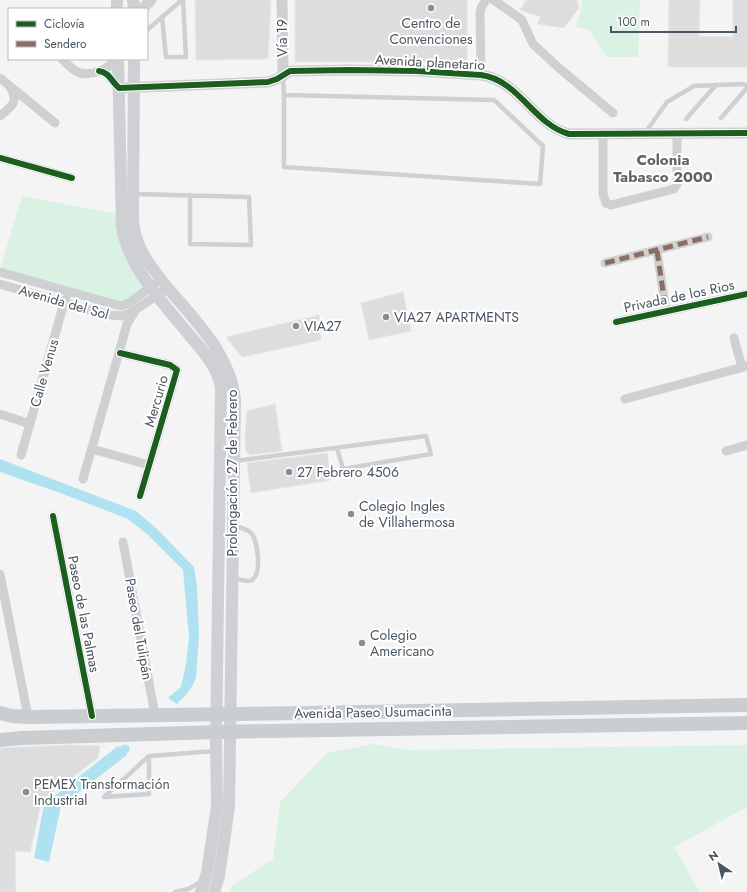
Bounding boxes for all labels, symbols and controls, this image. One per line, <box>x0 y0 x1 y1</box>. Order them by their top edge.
marker: Centro de Convenciones <box>426 3 436 13</box>
legend <box>8 8 148 60</box>
scale bar <box>611 8 736 34</box>
place label: Centro de Convenciones <box>389 13 473 49</box>
text: 100 m <box>617 13 650 31</box>
text: Ciclovía <box>44 15 85 33</box>
street label: Vía 19 <box>272 19 292 57</box>
text: Sendero <box>44 35 87 53</box>
street label: Avenida planetario <box>374 49 486 75</box>
district label: Colonia Tabasco 2000 <box>613 149 713 188</box>
street label: Privada de los Rios <box>622 274 736 317</box>
street label: Avenida del Sol <box>17 280 111 324</box>
place label: VIA27 APARTMENTS <box>394 307 519 327</box>
marker: VIA27 APARTMENTS <box>381 312 391 322</box>
place label: VIA27 <box>304 316 342 336</box>
marker: VIA27 <box>291 321 301 331</box>
street label: Calle Venus <box>25 336 63 409</box>
street label: Mercurio <box>139 372 173 429</box>
street label: Prolongación 27 de Febrero <box>222 389 242 556</box>
place label: 27 Febrero 4506 <box>297 462 399 482</box>
marker: 27 Febrero 4506 <box>284 467 294 477</box>
place label: Colegio Ingles de Villahermosa <box>359 496 455 532</box>
marker: Colegio Ingles de Villahermosa <box>346 509 356 519</box>
street label: Paseo de las Palmas <box>63 554 105 674</box>
street label: Paseo del Tulipán <box>120 577 158 681</box>
place label: Colegio Americano <box>370 625 435 661</box>
marker: Colegio Americano <box>357 638 367 648</box>
street label: Avenida Paseo Usumacinta <box>294 701 452 723</box>
place label: PEMEX Transformación Industrial <box>34 774 170 810</box>
marker: PEMEX Transformación Industrial <box>21 787 31 797</box>
north arrow <box>699 844 739 884</box>
text: N <box>705 847 721 865</box>

